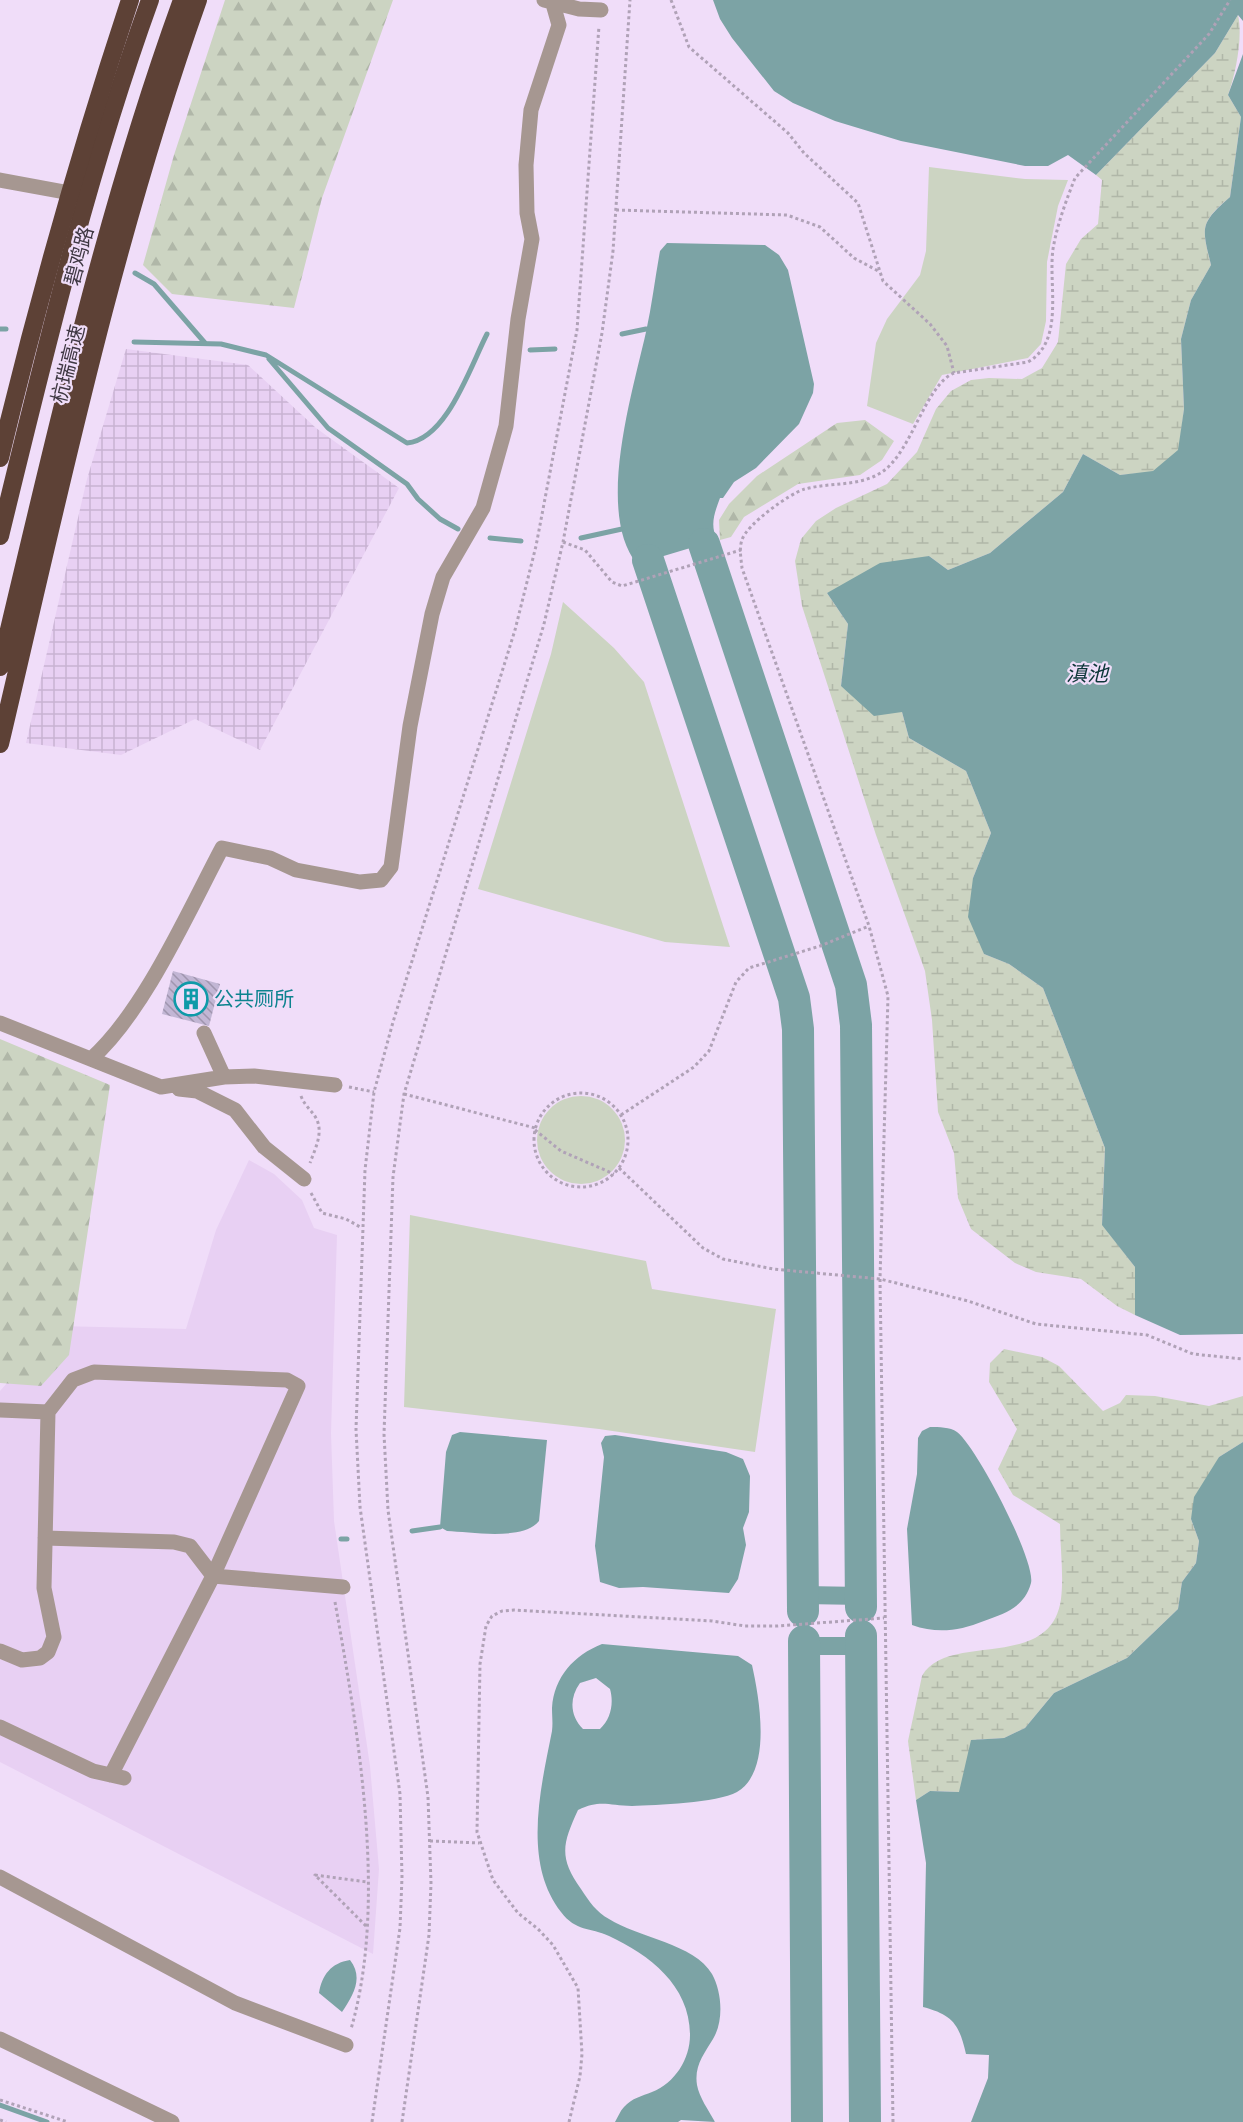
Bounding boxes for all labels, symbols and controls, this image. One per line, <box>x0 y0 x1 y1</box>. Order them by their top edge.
street label: 碧鸡路 <box>60 224 98 288</box>
street label: 杭瑞高速 <box>47 322 89 406</box>
water label: 滇池 <box>1066 661 1110 686</box>
building icon: 公共厕所 <box>173 981 209 1017</box>
place label: 公共厕所 <box>214 987 294 1011</box>

